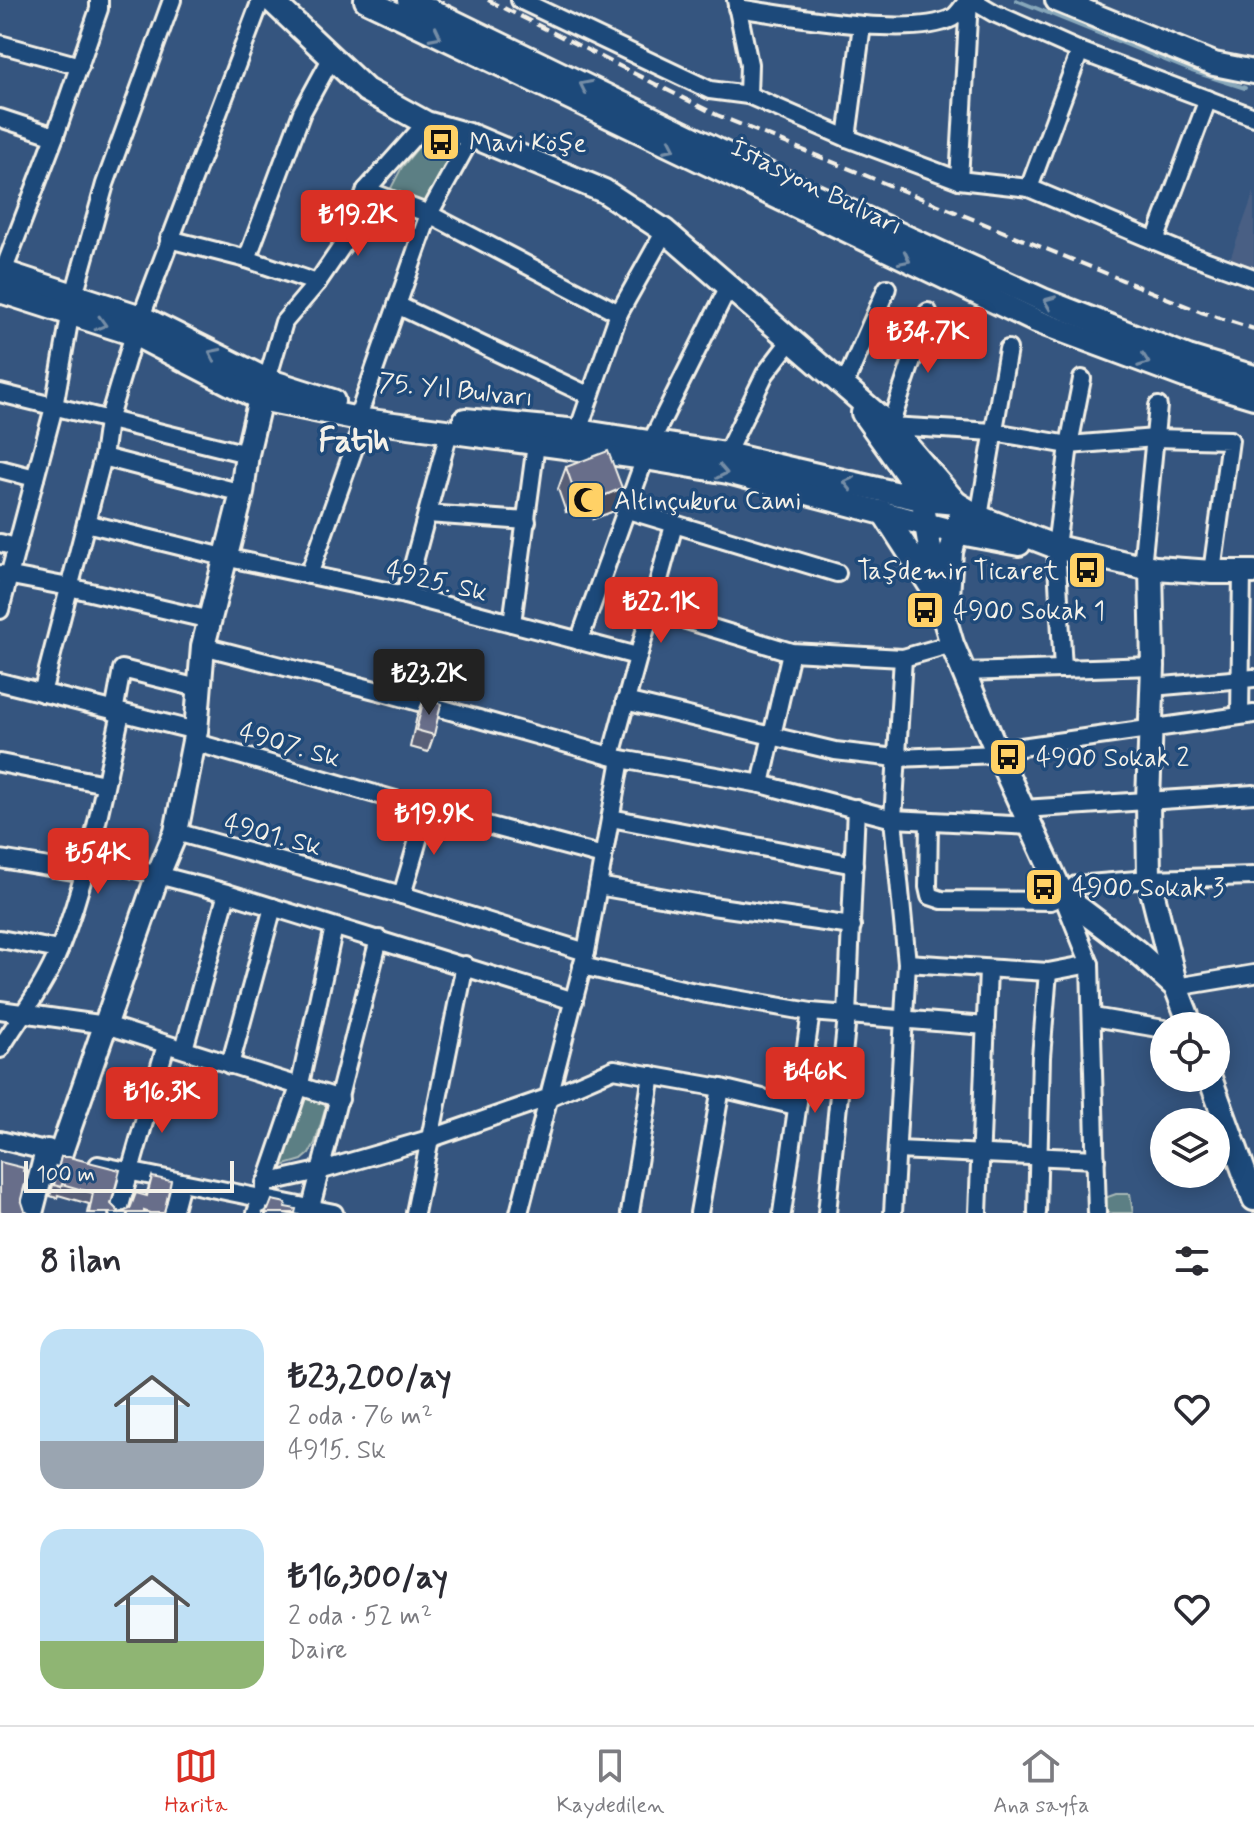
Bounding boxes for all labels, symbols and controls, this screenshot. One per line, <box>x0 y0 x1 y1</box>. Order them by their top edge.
one-way arrow <box>427 25 442 41</box>
one-way arrow <box>579 80 594 96</box>
bus stop icon: Mavi Köşe <box>420 121 462 163</box>
place label: Mavi Köşe <box>469 127 587 161</box>
street label: İstasyon Bulvarı <box>725 131 908 244</box>
one-way arrow <box>662 137 677 153</box>
pin: ₺19.2K <box>293 190 423 258</box>
text: ₺19.2K <box>319 199 397 233</box>
one-way arrow <box>897 249 911 265</box>
one-way arrow <box>1043 296 1057 312</box>
pin: ₺34.7K <box>863 307 993 375</box>
one-way arrow <box>93 315 107 332</box>
text: ₺34.7K <box>887 316 969 350</box>
one-way arrow <box>207 348 222 363</box>
one-way arrow <box>1136 352 1150 368</box>
street label: 75. Yıl Bulvarı <box>377 366 535 416</box>
district label: Fatih <box>318 419 390 464</box>
one-way arrow <box>715 462 729 479</box>
one-way arrow <box>843 475 856 492</box>
mosque icon: Altınçukuru Cami <box>565 479 607 521</box>
place label: Altınçukuru Cami <box>614 485 801 519</box>
bus stop icon: Taşdemir Ticaret <box>1066 549 1108 591</box>
street label: 4925. Sk <box>382 553 491 611</box>
place label: Taşdemir Ticaret <box>857 555 1059 589</box>
pin: ₺22.1K <box>596 577 726 645</box>
text: ₺22.1K <box>623 586 699 620</box>
bus stop icon: 4900 Sokak 1 <box>904 589 946 631</box>
place label: 4900 Sokak 1 <box>953 595 1105 629</box>
pin: ₺23.2K <box>364 649 494 717</box>
text: ₺23.2K <box>391 658 467 692</box>
street label: 4907. Sk <box>235 715 344 777</box>
bus stop icon: 4900 Sokak 2 <box>987 736 1029 778</box>
place label: 4900 Sokak 2 <box>1036 742 1190 776</box>
pin: ₺19.9K <box>369 789 499 857</box>
text: ₺19.9K <box>395 798 473 832</box>
street label: 4901. Sk <box>220 807 325 865</box>
pin: ₺54K <box>51 828 145 896</box>
text: ₺54K <box>66 837 130 871</box>
bus stop icon: 4900 Sokak 3 <box>1023 866 1065 908</box>
place label: 4900 Sokak 3 <box>1072 872 1225 906</box>
map controls <box>1150 1012 1230 1188</box>
button: locate <box>1150 1012 1230 1092</box>
pin: ₺46K <box>768 1047 862 1115</box>
text: ₺46K <box>784 1056 846 1090</box>
pin: ₺16.3K <box>97 1067 227 1135</box>
text: ₺16.3K <box>124 1076 200 1110</box>
button: layers <box>1150 1108 1230 1188</box>
scale bar <box>24 1157 234 1193</box>
text: 100 m <box>36 1161 95 1189</box>
text: 8 ilan <box>40 1239 122 1284</box>
icon: filters <box>1170 1239 1214 1283</box>
text: ₺23,200/ay <box>288 1355 452 1400</box>
icon: home <box>104 1361 200 1457</box>
icon: heart <box>1170 1387 1214 1431</box>
text: 2 oda · 76 m² <box>288 1400 433 1434</box>
text: 4915. Sk <box>288 1434 386 1468</box>
text: ₺16,300/ay <box>288 1555 448 1600</box>
icon: home <box>104 1561 200 1657</box>
icon: heart <box>1170 1587 1214 1631</box>
text: 2 oda · 52 m² <box>288 1600 432 1634</box>
text: Daire <box>288 1634 347 1668</box>
tab: Harita <box>164 1744 228 1820</box>
tab: Kaydedilen <box>556 1744 664 1820</box>
tab: Ana sayfa <box>993 1744 1090 1820</box>

